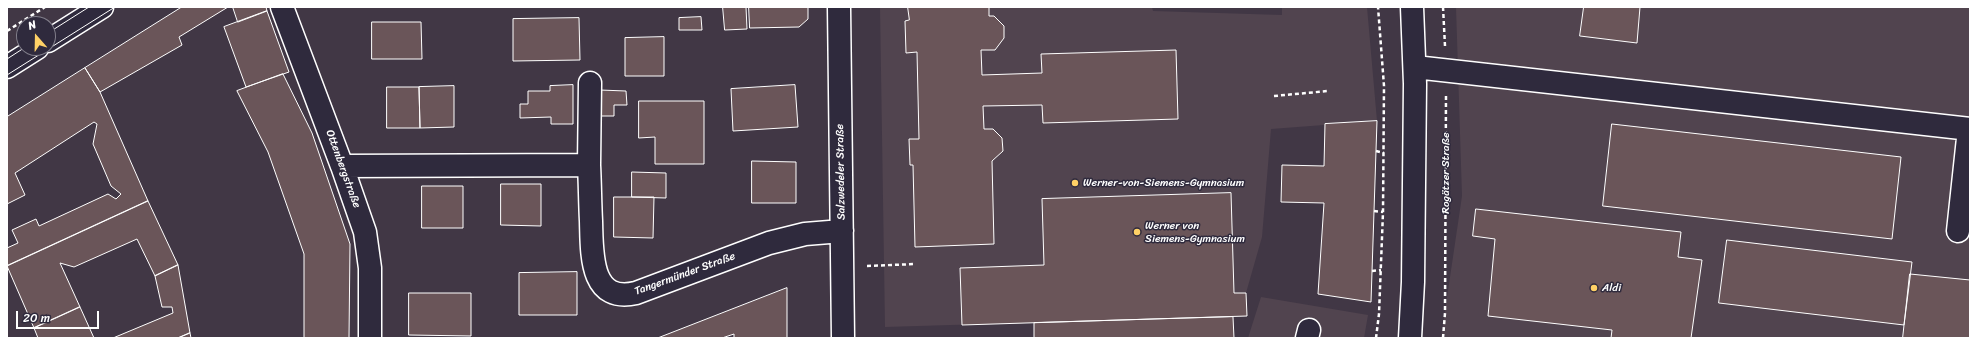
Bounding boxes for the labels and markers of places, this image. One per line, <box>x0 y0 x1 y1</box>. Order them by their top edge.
place label: Werner-von-Siemens-Gymnasium <box>1083 176 1244 190</box>
marker: Werner-von-Siemens-Gymnasium <box>1070 178 1080 188</box>
place label: Werner von Siemens-Gymnasium <box>1145 219 1245 245</box>
marker: Werner von Siemens-Gymnasium <box>1132 227 1142 237</box>
place label: Aldi <box>1602 281 1621 295</box>
marker: Aldi <box>1589 283 1599 293</box>

